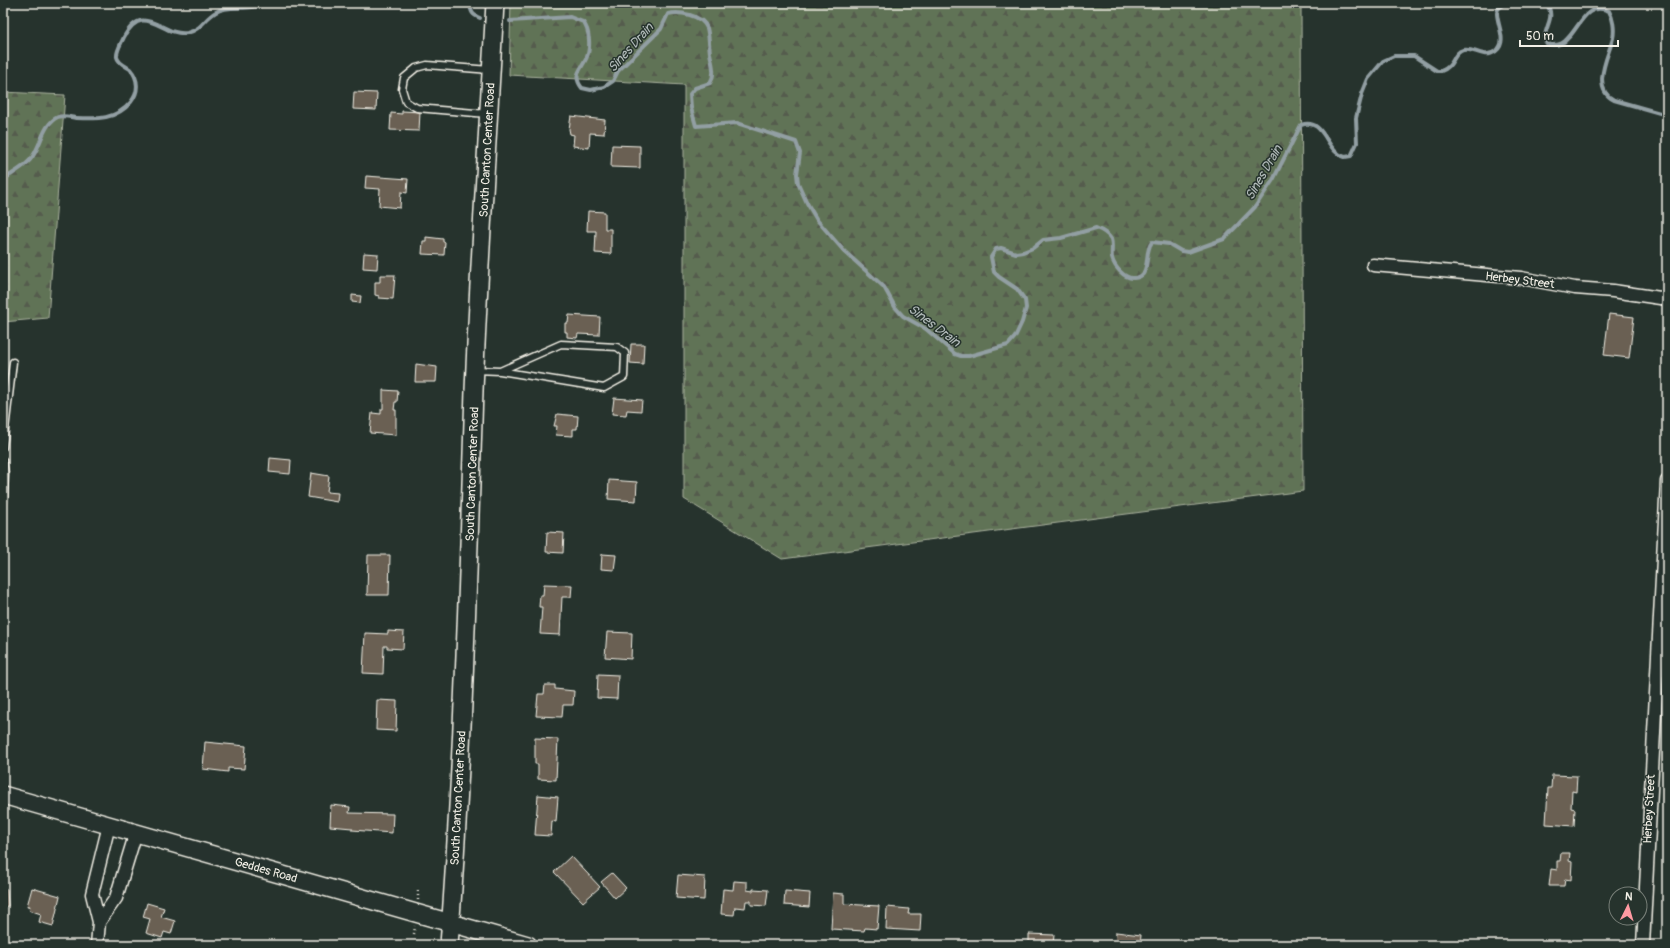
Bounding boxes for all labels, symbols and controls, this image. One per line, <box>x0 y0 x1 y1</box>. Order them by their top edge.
water label: Sines Drain <box>605 19 657 76</box>
scale bar <box>1520 22 1618 48</box>
text: 50 m <box>1526 29 1554 44</box>
street label: South Canton Center Road <box>476 82 499 218</box>
water label: Sines Drain <box>1242 142 1286 203</box>
street label: Herbey Street <box>1485 269 1555 292</box>
water label: Sines Drain <box>905 301 964 351</box>
street label: South Canton Center Road <box>463 406 482 542</box>
street label: South Canton Center Road <box>447 730 470 866</box>
street label: Herbey Street <box>1640 774 1659 844</box>
street label: Geddes Road <box>233 854 299 887</box>
north arrow <box>1608 886 1648 926</box>
text: N <box>1625 890 1634 903</box>

